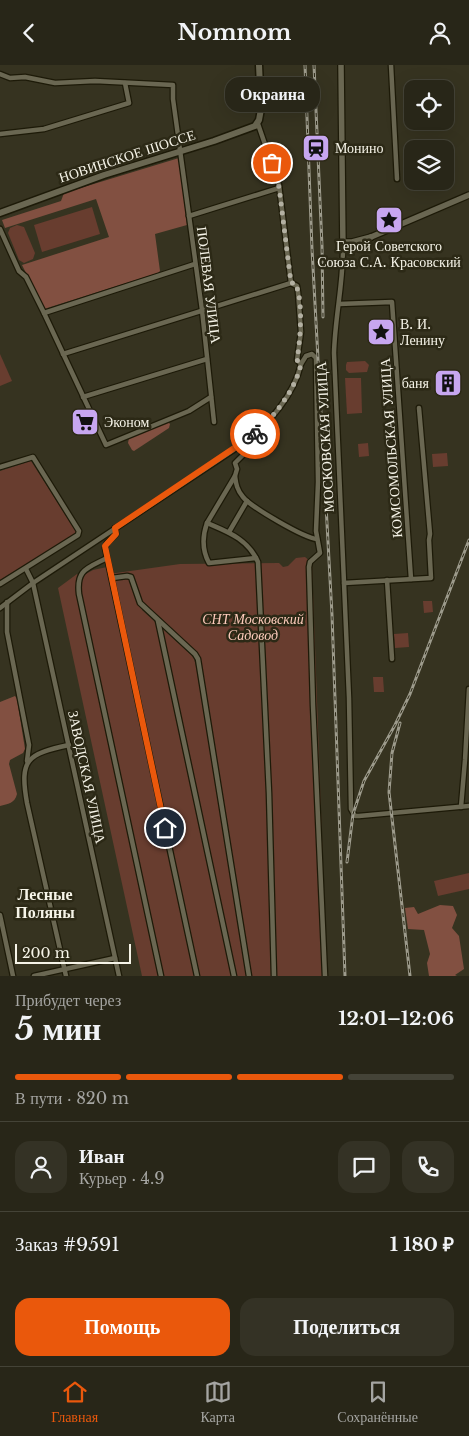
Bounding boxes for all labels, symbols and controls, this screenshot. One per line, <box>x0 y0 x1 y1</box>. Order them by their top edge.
icon: back <box>15 19 43 47</box>
text: Nomnom <box>178 19 291 46</box>
icon: person <box>426 19 454 47</box>
callout: Окраина <box>224 78 320 113</box>
map controls <box>404 80 454 190</box>
button: locate <box>404 80 454 130</box>
text: Окраина <box>240 84 305 104</box>
street label: НОВИНСКОЕ ШОССЕ <box>56 125 198 187</box>
station icon: Монино <box>301 133 331 163</box>
place label: Монино <box>335 139 384 157</box>
button: layers <box>404 140 454 190</box>
pin <box>251 142 293 184</box>
icon: bag <box>258 149 286 177</box>
place icon: Герой Советского Союза С.А. Красовский <box>374 205 404 235</box>
street label: ПОЛЕВАЯ УЛИЦА <box>193 226 225 345</box>
place label: Герой Советского Союза С.А. Красовский <box>317 237 461 271</box>
place label: В. И. Ленину <box>400 315 445 349</box>
place icon: В. И. Ленину <box>366 317 396 347</box>
street label: КОМСОМОЛЬСКАЯ УЛИЦА <box>376 357 406 539</box>
street label: МОСКОВСКАЯ УЛИЦА <box>312 360 338 513</box>
building icon: баня <box>433 368 463 398</box>
place label: баня <box>402 374 430 392</box>
supermarket icon: Эконом <box>70 407 100 437</box>
courier <box>230 409 280 459</box>
place label: Эконом <box>104 413 150 431</box>
icon: bike <box>241 420 269 448</box>
park label: СНТ Московский Садовод <box>202 610 304 644</box>
street label: ЗАВОДСКАЯ УЛИЦА <box>64 709 110 846</box>
pin <box>144 807 186 849</box>
icon: home <box>151 814 179 842</box>
district label: Лесные Поляны <box>15 884 75 922</box>
scale bar <box>15 941 131 964</box>
text: 200 m <box>22 944 70 962</box>
text: Прибудет через <box>15 990 121 1010</box>
text: 12:01–12:06 <box>338 1007 454 1030</box>
text: 5 мин <box>15 1009 101 1049</box>
text: В пути · 820 m <box>15 1088 129 1108</box>
button: person <box>15 1141 67 1193</box>
button: chat <box>338 1141 390 1193</box>
button: phone <box>402 1141 454 1193</box>
text: Иван <box>79 1145 125 1168</box>
text: Курьер · 4.9 <box>79 1168 165 1188</box>
text: Заказ #9591 <box>15 1233 120 1256</box>
text: 1 180 ₽ <box>390 1233 454 1256</box>
button: Помощь <box>15 1298 230 1356</box>
button: Поделиться <box>240 1298 454 1356</box>
tab: Главная <box>51 1378 98 1426</box>
tab: Карта <box>200 1378 235 1426</box>
tab: Сохранённые <box>337 1378 418 1426</box>

